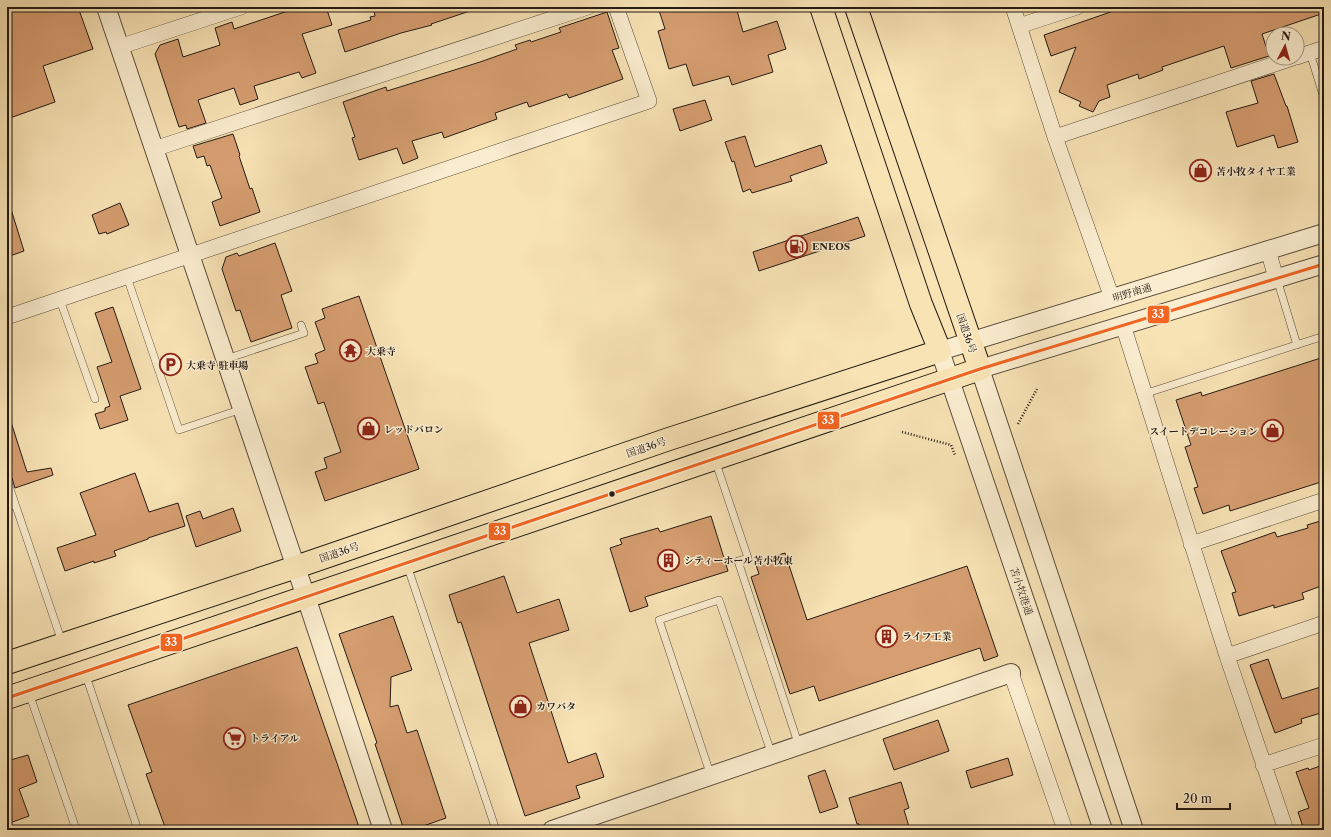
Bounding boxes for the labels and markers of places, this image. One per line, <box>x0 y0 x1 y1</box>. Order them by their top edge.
shop icon: 苫小牧タイヤ工業 <box>1188 158 1214 184</box>
place label: 苫小牧タイヤ工業 <box>1216 165 1296 178</box>
fuel station icon: ENEOS <box>783 233 809 259</box>
place label: ENEOS <box>812 240 850 253</box>
temple icon: 大乗寺 <box>337 338 363 364</box>
place label: 大乗寺 <box>366 345 396 358</box>
parking icon: 大乗寺 駐車場 <box>157 352 183 378</box>
place label: 大乗寺 駐車場 <box>186 359 249 372</box>
shop icon: レッドバロン <box>356 416 382 442</box>
shop icon: スイートデコレーション <box>1260 418 1286 444</box>
place label: レッドバロン <box>384 423 444 436</box>
place label: スイートデコレーション <box>1149 425 1258 438</box>
unlabelled marker <box>607 489 617 499</box>
building icon: シティーホール苫小牧東 <box>656 547 682 573</box>
place label: シティーホール苫小牧東 <box>684 554 793 567</box>
building icon: ライフ工業 <box>874 623 900 649</box>
place label: ライフ工業 <box>902 630 951 643</box>
shop icon: カワバタ <box>507 693 533 719</box>
place label: カワバタ <box>536 700 576 713</box>
supermarket icon: トライアル <box>221 725 247 751</box>
place label: トライアル <box>250 732 299 745</box>

